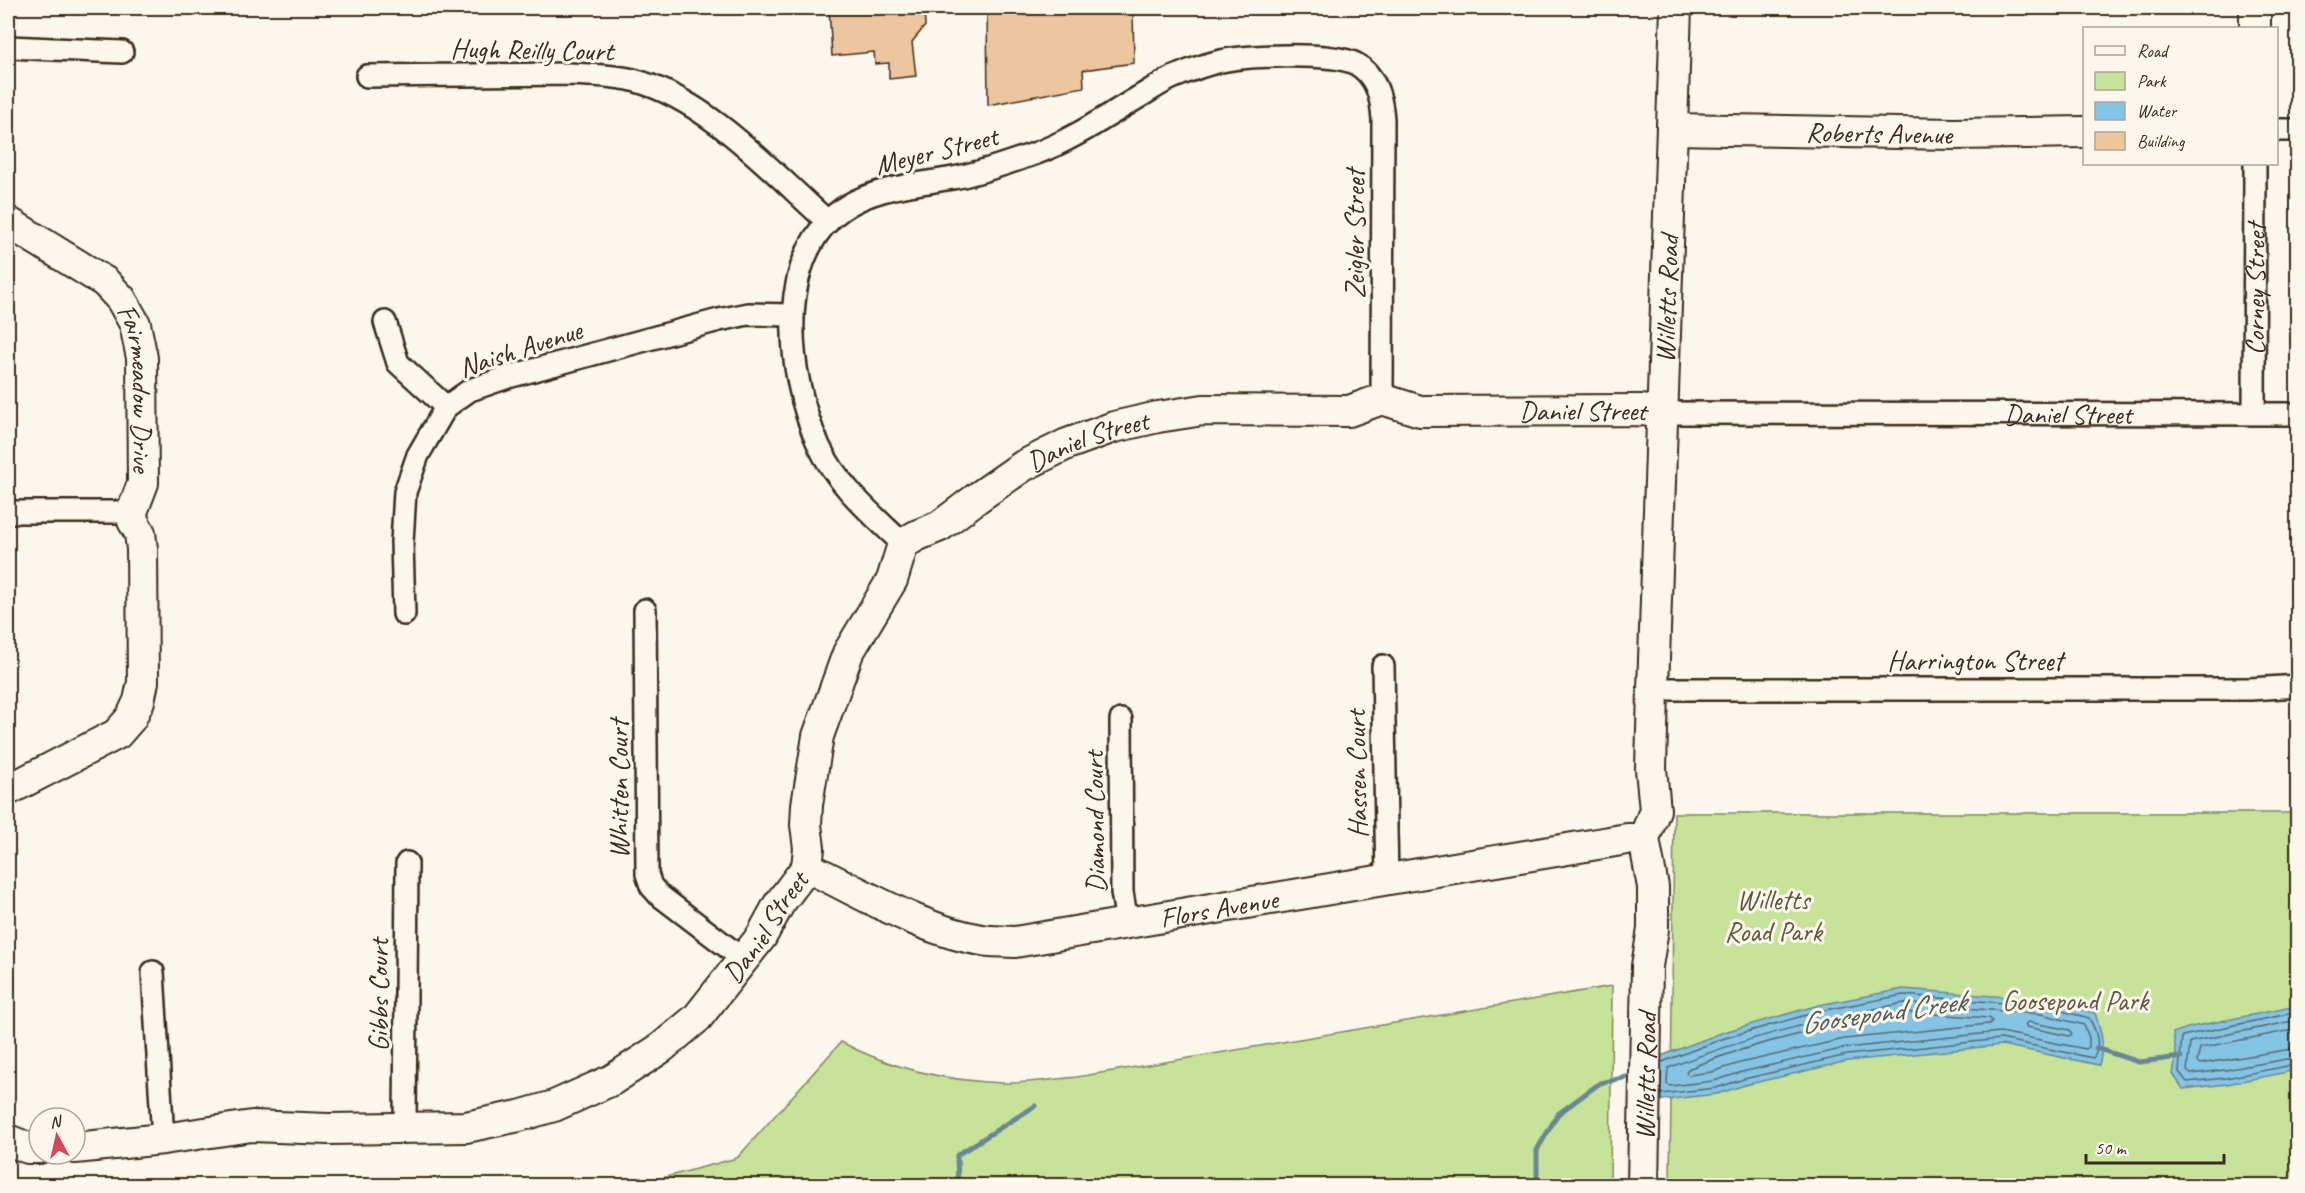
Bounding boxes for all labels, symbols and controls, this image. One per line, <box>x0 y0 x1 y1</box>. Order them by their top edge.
legend <box>2083 27 2278 165</box>
street label: Hugh Reilly Court <box>450 31 616 68</box>
text: Road <box>2137 40 2170 62</box>
text: Park <box>2137 70 2167 92</box>
text: Water <box>2137 100 2178 122</box>
street label: Roberts Avenue <box>1806 114 1954 152</box>
street label: Meyer Street <box>871 118 1004 183</box>
text: Building <box>2137 130 2186 152</box>
street label: Zeigler Street <box>1337 166 1372 299</box>
street label: Corney Street <box>2237 219 2273 355</box>
street label: Willetts Road <box>1647 230 1686 363</box>
street label: Fairmeadow Drive <box>109 297 160 474</box>
street label: Naish Avenue <box>454 312 588 385</box>
street label: Daniel Street <box>1519 393 1652 429</box>
street label: Daniel Street <box>2004 397 2134 432</box>
street label: Daniel Street <box>1021 402 1154 479</box>
street label: Harrington Street <box>1887 643 2066 678</box>
street label: Hassen Court <box>1338 707 1375 838</box>
street label: Whitten Court <box>601 716 636 859</box>
street label: Diamond Court <box>1076 748 1113 893</box>
street label: Daniel Street <box>715 862 817 990</box>
street label: Flors Avenue <box>1157 881 1282 935</box>
park label: Willetts Road Park <box>1724 882 1823 949</box>
street label: Gibbs Court <box>361 936 396 1051</box>
water label: Goosepond Creek <box>1798 981 1974 1042</box>
park label: Goosepond Park <box>2002 983 2150 1018</box>
street label: Willetts Road <box>1627 1008 1664 1140</box>
north arrow <box>27 1106 87 1166</box>
text: N <box>49 1111 64 1133</box>
scale bar <box>2086 1127 2224 1165</box>
text: 50 m <box>2095 1137 2128 1159</box>

